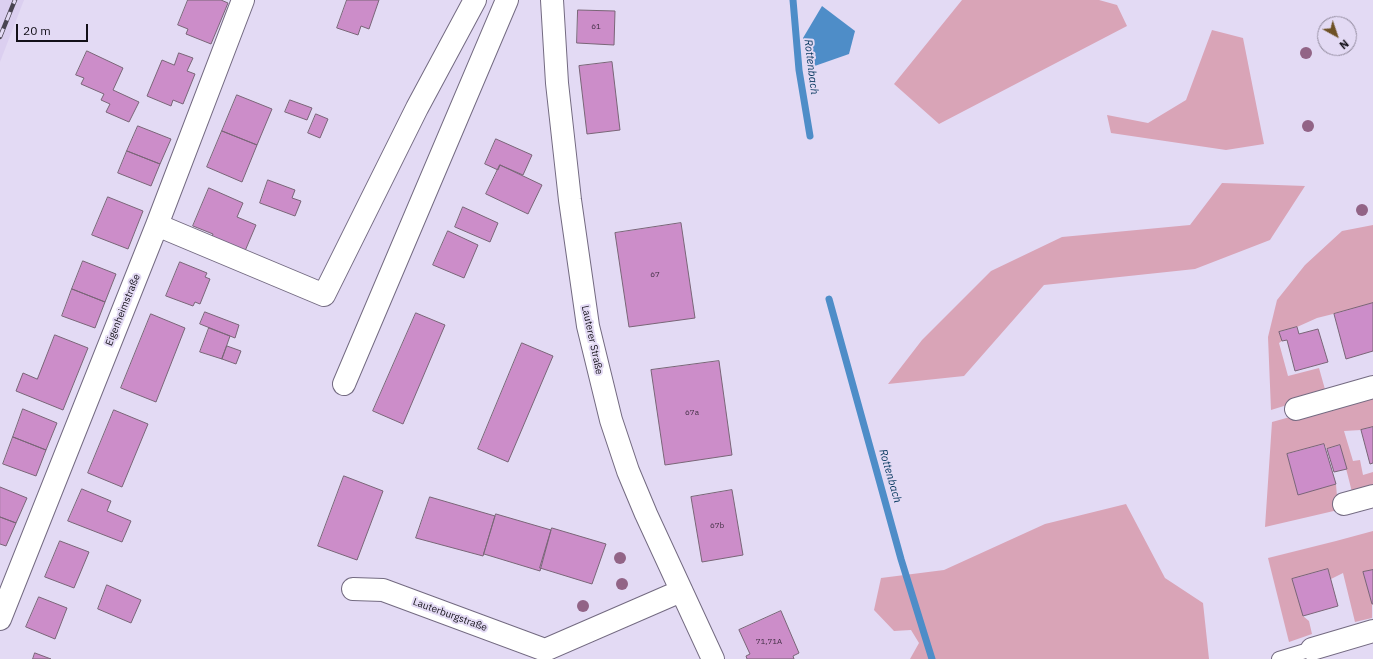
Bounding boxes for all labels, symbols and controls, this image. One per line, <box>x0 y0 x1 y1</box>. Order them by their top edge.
scale bar <box>18 16 90 42</box>
north arrow <box>1317 16 1357 56</box>
house number: 61 <box>591 22 601 32</box>
text: 20 m <box>23 23 51 38</box>
text: N <box>1337 37 1352 52</box>
water label: Rottenbach <box>801 39 821 95</box>
house number: 67 <box>650 270 660 280</box>
street label: Eigenheimstraße <box>103 272 143 348</box>
street label: Lauterer Straße <box>579 304 605 376</box>
house number: 67a <box>685 408 699 418</box>
water label: Rottenbach <box>876 447 904 505</box>
house number: 67b <box>710 521 724 531</box>
street label: Lauterburgstraße <box>411 596 489 634</box>
house number: 71,71A <box>756 637 782 647</box>

